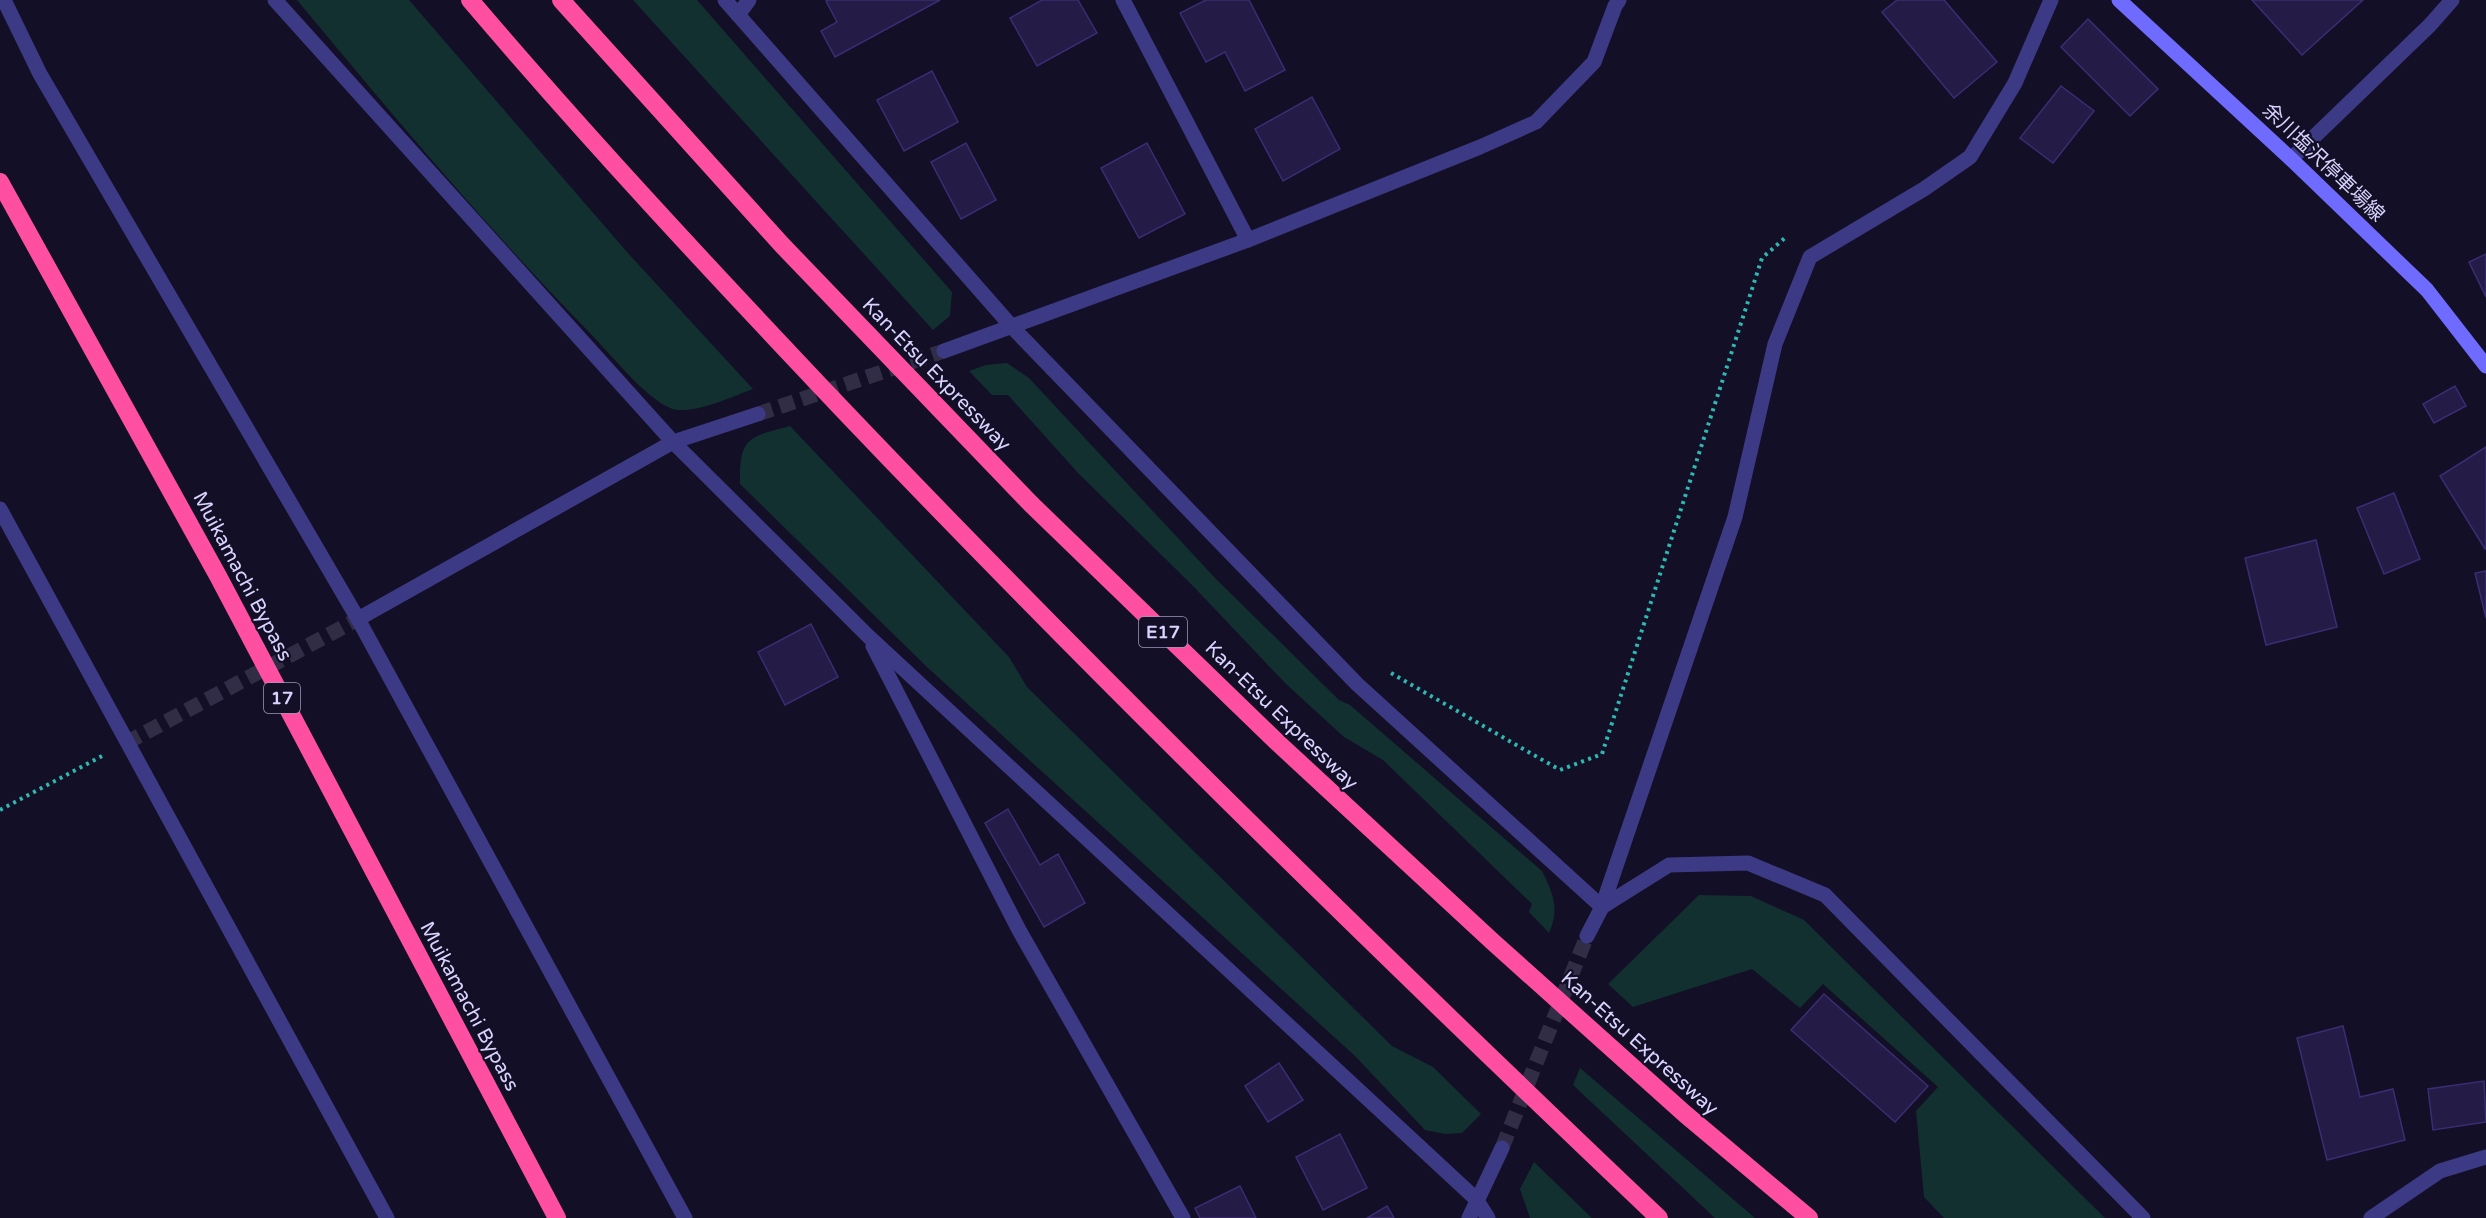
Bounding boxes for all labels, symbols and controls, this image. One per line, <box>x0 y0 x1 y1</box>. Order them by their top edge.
street label: 余川塩沢停車場線 <box>2257 99 2389 227</box>
street label: Kan-Etsu Expressway <box>857 293 1016 456</box>
street label: Muikamachi Bypass <box>187 488 297 665</box>
road number: E17 <box>1139 617 1187 647</box>
street label: Kan-Etsu Expressway <box>1200 636 1363 795</box>
road number: 17 <box>264 683 300 713</box>
street label: Muikamachi Bypass <box>414 918 524 1095</box>
street label: Kan-Etsu Expressway <box>1556 967 1723 1121</box>

